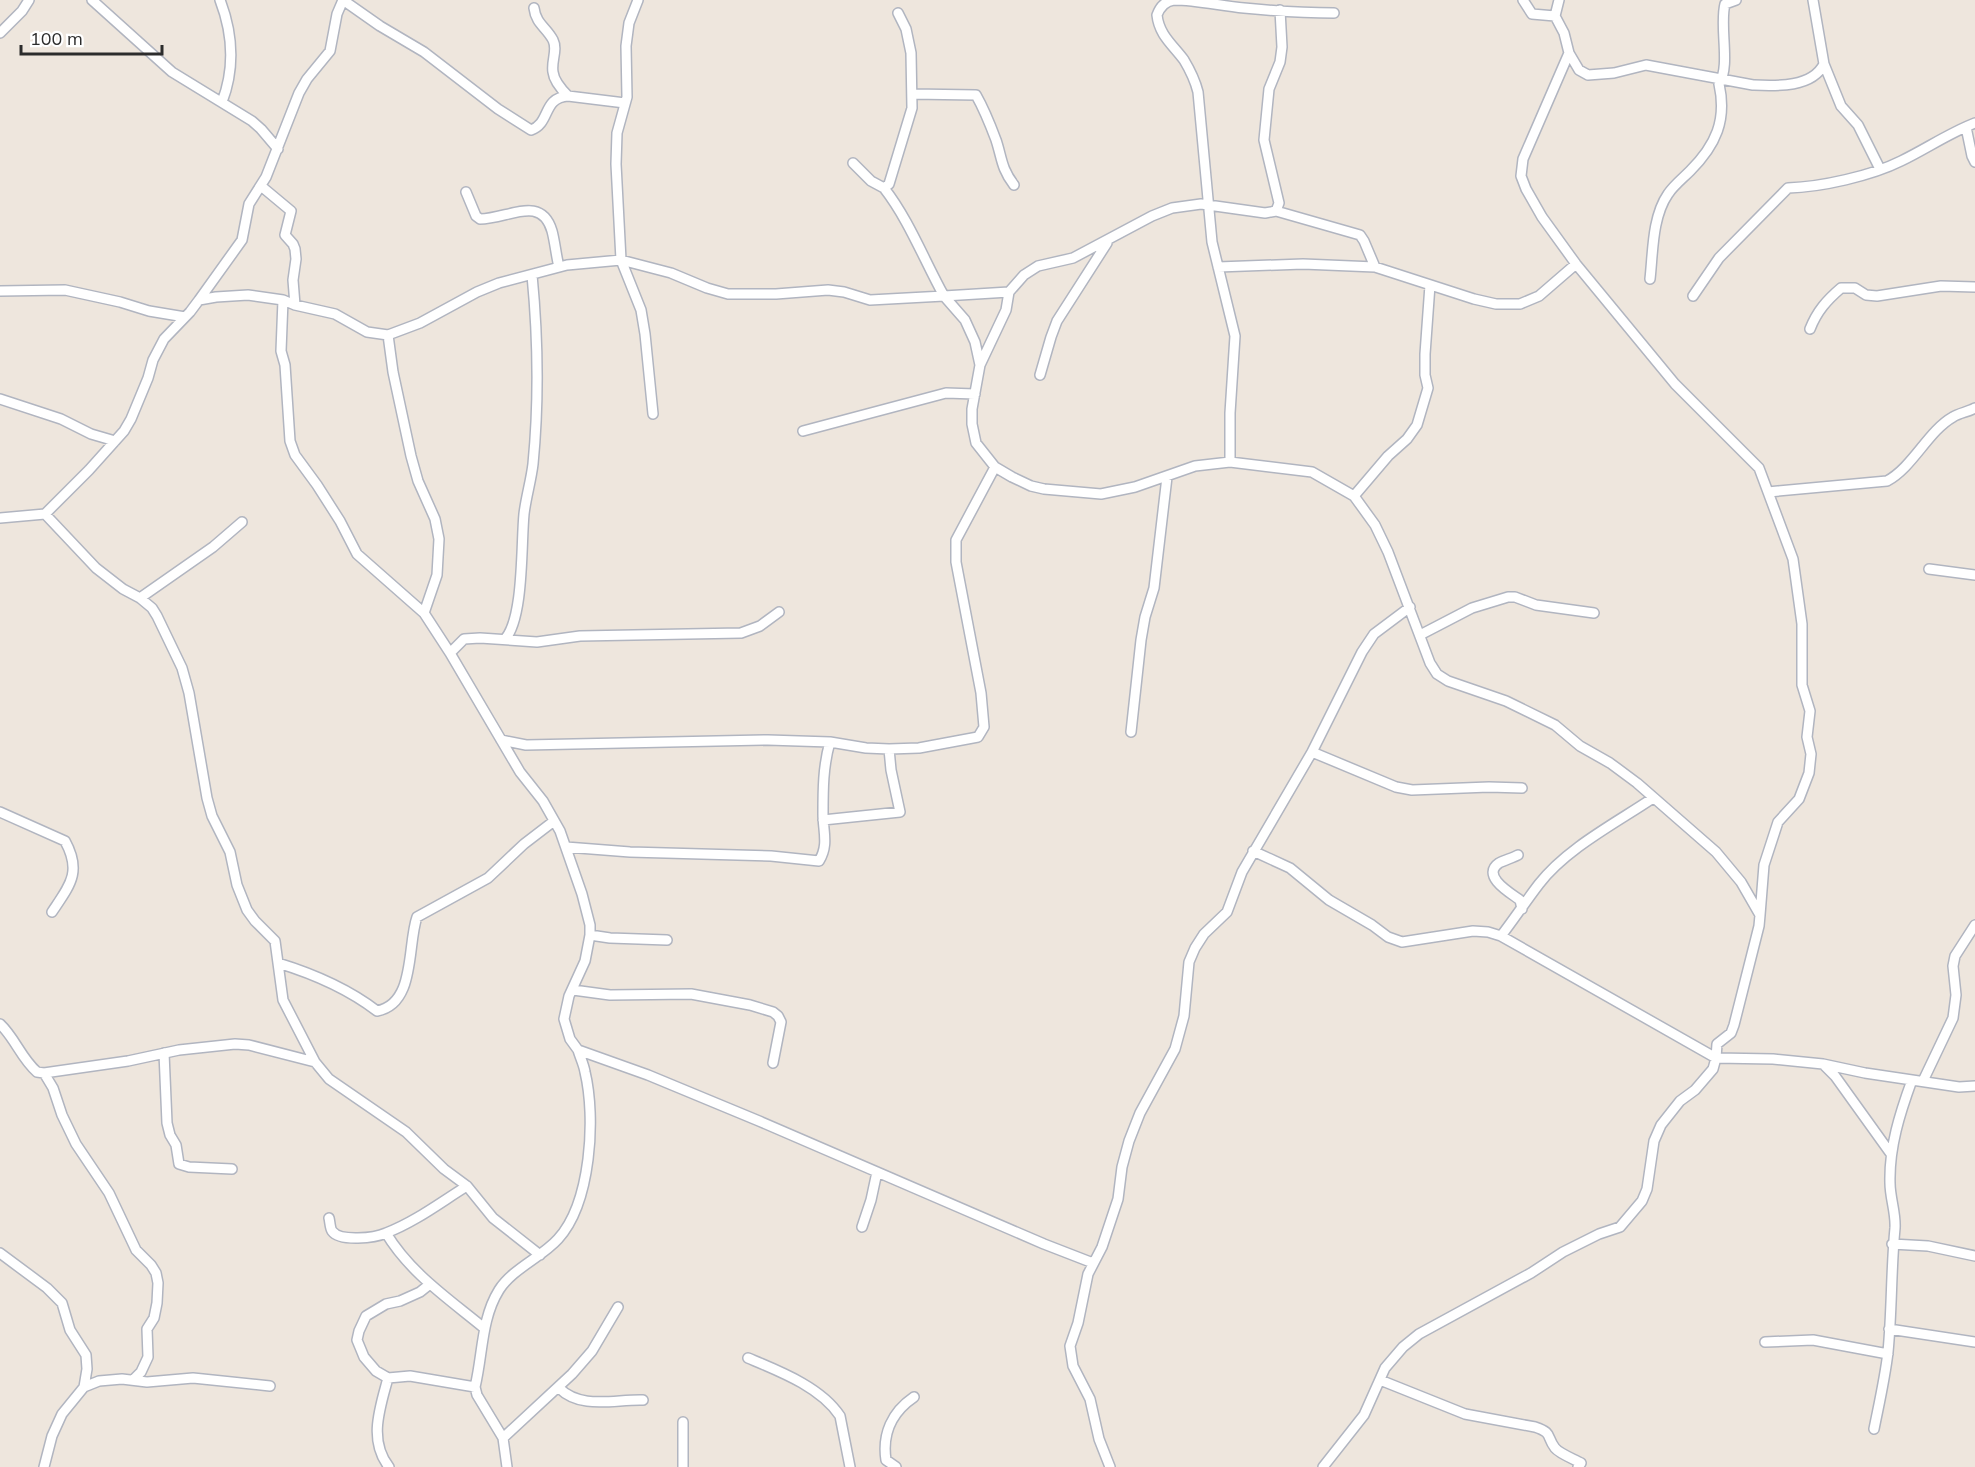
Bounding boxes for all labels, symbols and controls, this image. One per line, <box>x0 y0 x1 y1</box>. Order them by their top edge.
scale bar <box>21 18 162 56</box>
text: 100 m <box>30 27 83 50</box>

